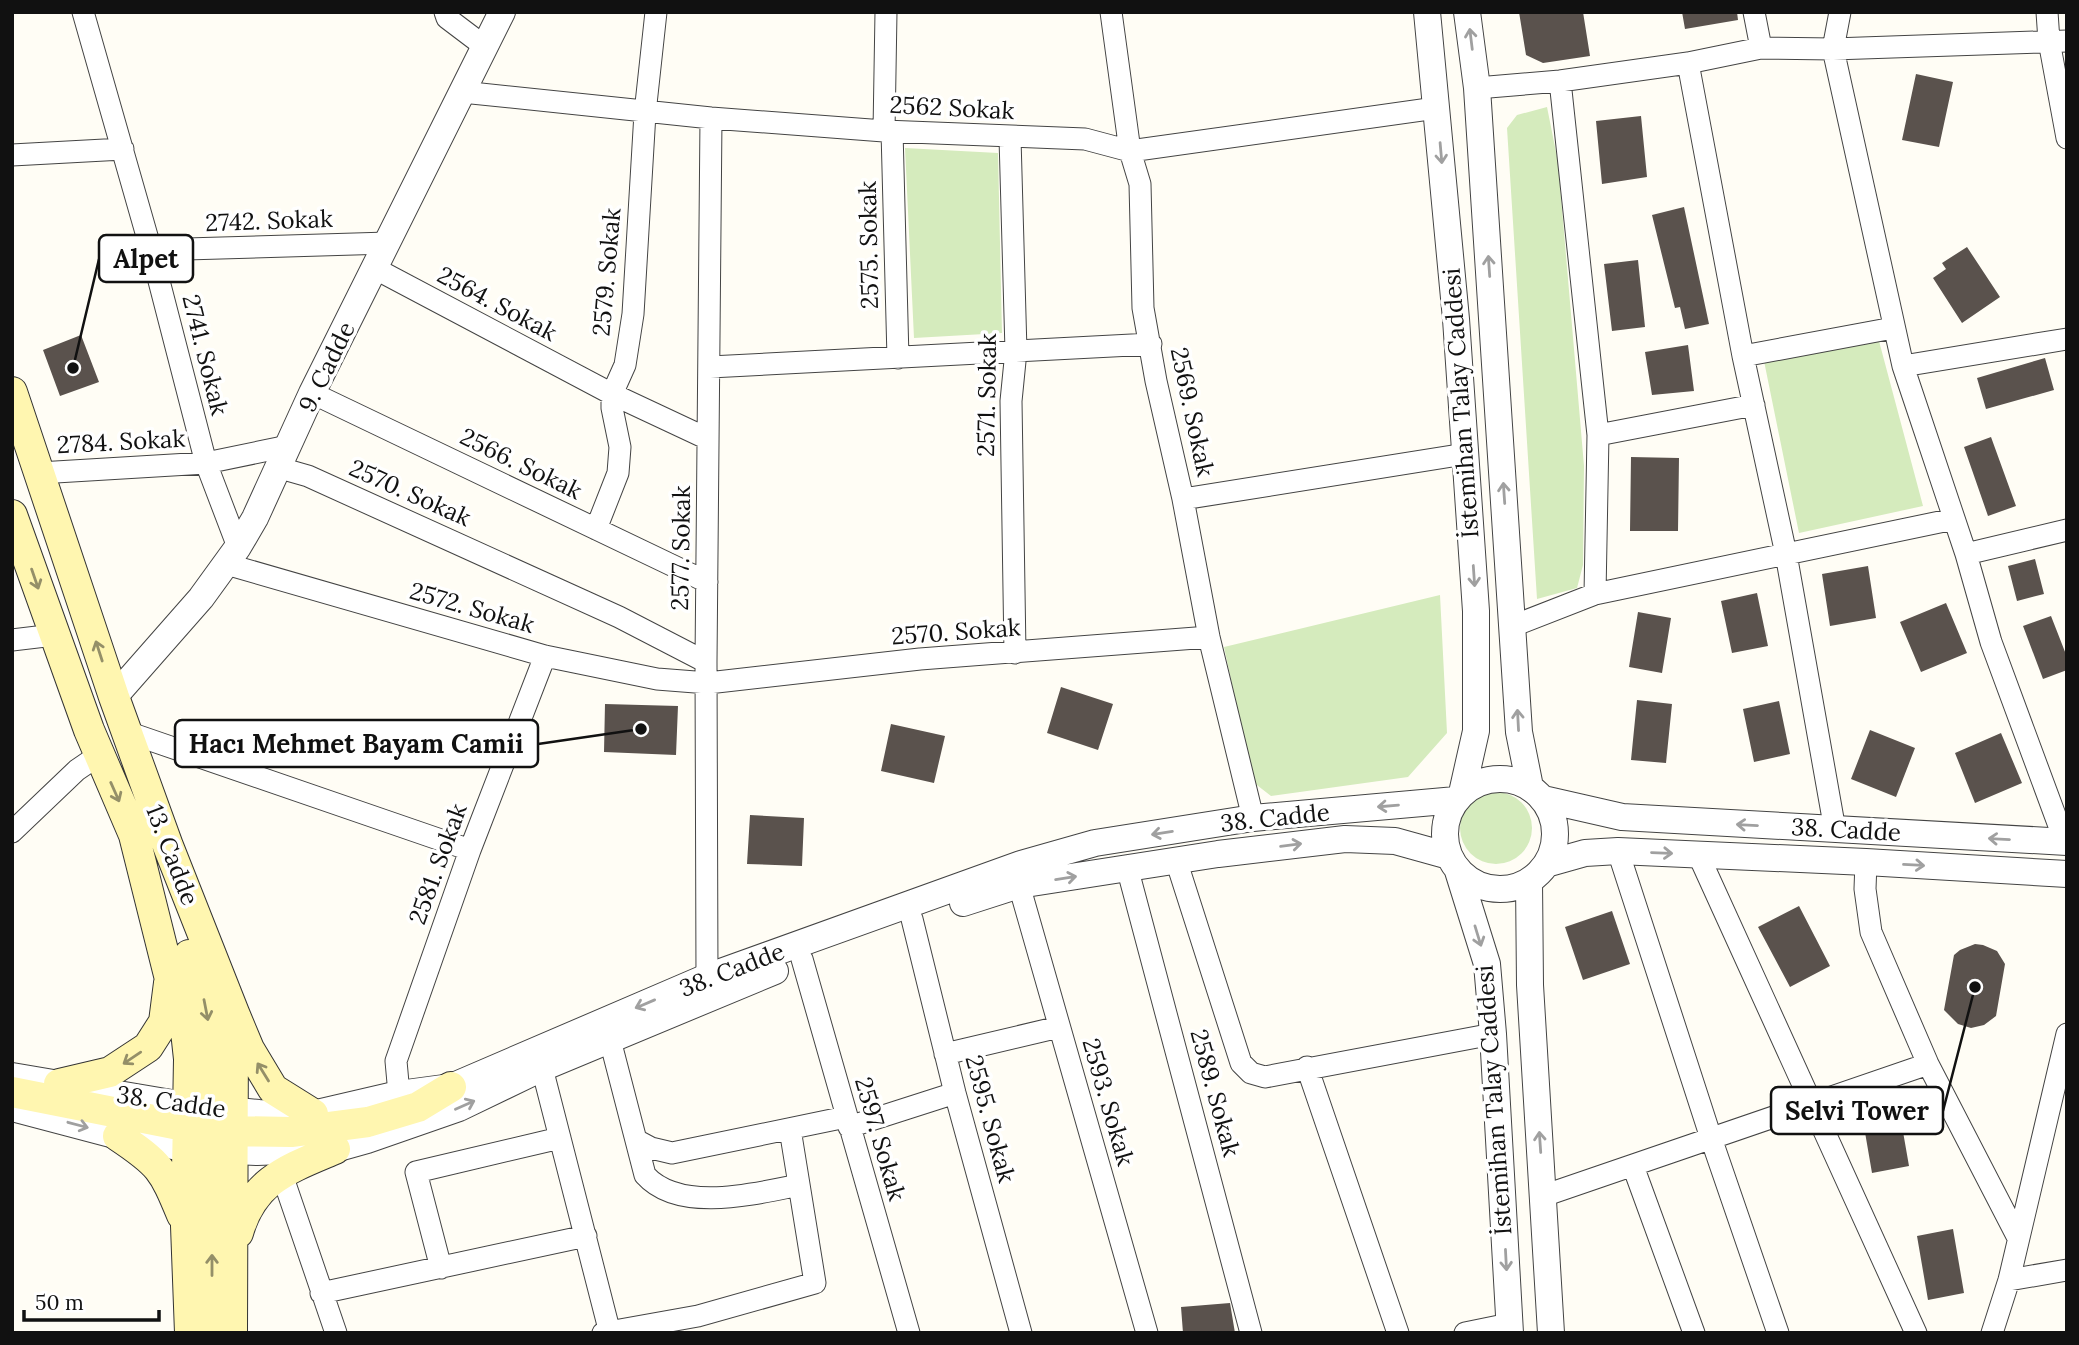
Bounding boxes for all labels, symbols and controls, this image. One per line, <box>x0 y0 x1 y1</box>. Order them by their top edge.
one-way arrow <box>1464 28 1477 51</box>
street label: 2562 Sokak <box>889 89 1015 126</box>
one-way arrow <box>1434 142 1447 164</box>
street label: 2575. Sokak <box>852 181 885 309</box>
street label: 2742. Sokak <box>205 203 333 238</box>
street label: 2579. Sokak <box>585 206 628 337</box>
callout: Alpet <box>99 235 193 282</box>
text: Alpet <box>113 242 180 275</box>
one-way arrow <box>1482 255 1495 277</box>
street label: 2564. Sokak <box>432 259 562 348</box>
street label: İstemihan Talay Caddesi <box>1436 267 1485 539</box>
street label: 2741. Sokak <box>176 291 235 419</box>
street label: 9. Cadde <box>291 317 362 417</box>
street label: 2571. Sokak <box>970 333 1003 457</box>
street label: 2569. Sokak <box>1164 344 1221 479</box>
street label: 2566. Sokak <box>455 421 587 506</box>
street label: 2784. Sokak <box>56 423 186 460</box>
street label: 2570. Sokak <box>345 452 476 533</box>
one-way arrow <box>1497 482 1510 504</box>
street label: 2577. Sokak <box>664 485 697 611</box>
one-way arrow <box>1468 564 1481 586</box>
one-way arrow <box>30 568 42 590</box>
street label: 2572. Sokak <box>406 575 538 640</box>
street label: 2570. Sokak <box>890 612 1022 651</box>
one-way arrow <box>92 640 104 662</box>
one-way arrow <box>1512 708 1525 731</box>
callout: Hacı Mehmet Bayam Camii <box>175 720 538 767</box>
text: Hacı Mehmet Bayam Camii <box>189 727 523 760</box>
one-way arrow <box>109 781 122 802</box>
street label: 38. Cadde <box>1219 796 1331 839</box>
street label: 2581. Sokak <box>401 799 474 928</box>
street label: 13. Cadde <box>139 800 206 909</box>
one-way arrow <box>1377 800 1400 813</box>
street label: 38. Cadde <box>1790 811 1902 848</box>
one-way arrow <box>1736 818 1759 831</box>
one-way arrow <box>1151 827 1174 840</box>
one-way arrow <box>1987 832 2010 845</box>
one-way arrow <box>1279 838 1302 851</box>
one-way arrow <box>1650 846 1673 859</box>
one-way arrow <box>1902 859 1925 872</box>
one-way arrow <box>1054 871 1077 884</box>
one-way arrow <box>1472 925 1485 947</box>
street label: 38. Cadde <box>675 935 789 1004</box>
street label: İstemihan Talay Caddesi <box>1469 964 1518 1236</box>
one-way arrow <box>199 998 213 1021</box>
one-way arrow <box>635 998 657 1011</box>
street label: 2589. Sokak <box>1184 1026 1247 1160</box>
street label: 2593. Sokak <box>1075 1035 1141 1169</box>
one-way arrow <box>122 1051 142 1065</box>
street label: 2595. Sokak <box>959 1052 1022 1186</box>
one-way arrow <box>256 1063 270 1083</box>
street label: 2597. Sokak <box>848 1073 913 1204</box>
street label: 38. Cadde <box>114 1079 228 1125</box>
callout: Selvi Tower <box>1771 1087 1943 1134</box>
text: Selvi Tower <box>1785 1094 1930 1127</box>
one-way arrow <box>454 1097 475 1111</box>
one-way arrow <box>67 1120 89 1133</box>
one-way arrow <box>1533 1132 1546 1154</box>
one-way arrow <box>1499 1248 1512 1271</box>
one-way arrow <box>205 1253 219 1276</box>
scale bar <box>24 1278 159 1322</box>
text: 50 m <box>35 1289 84 1316</box>

